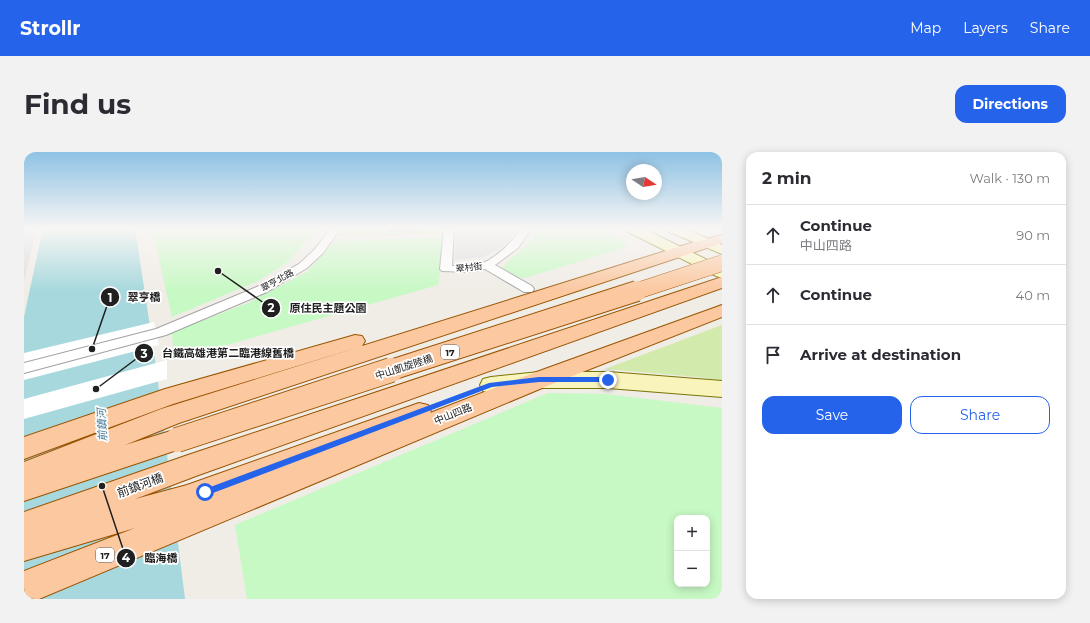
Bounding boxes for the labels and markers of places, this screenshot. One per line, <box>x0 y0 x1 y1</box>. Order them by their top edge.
callout: 翠亨橋 <box>100 286 169 309</box>
callout: 原住民主題公園 <box>261 296 374 319</box>
callout: 台鐵高雄港第二臨港線舊橋 <box>134 342 302 365</box>
callout: 臨海橋 <box>116 547 185 570</box>

